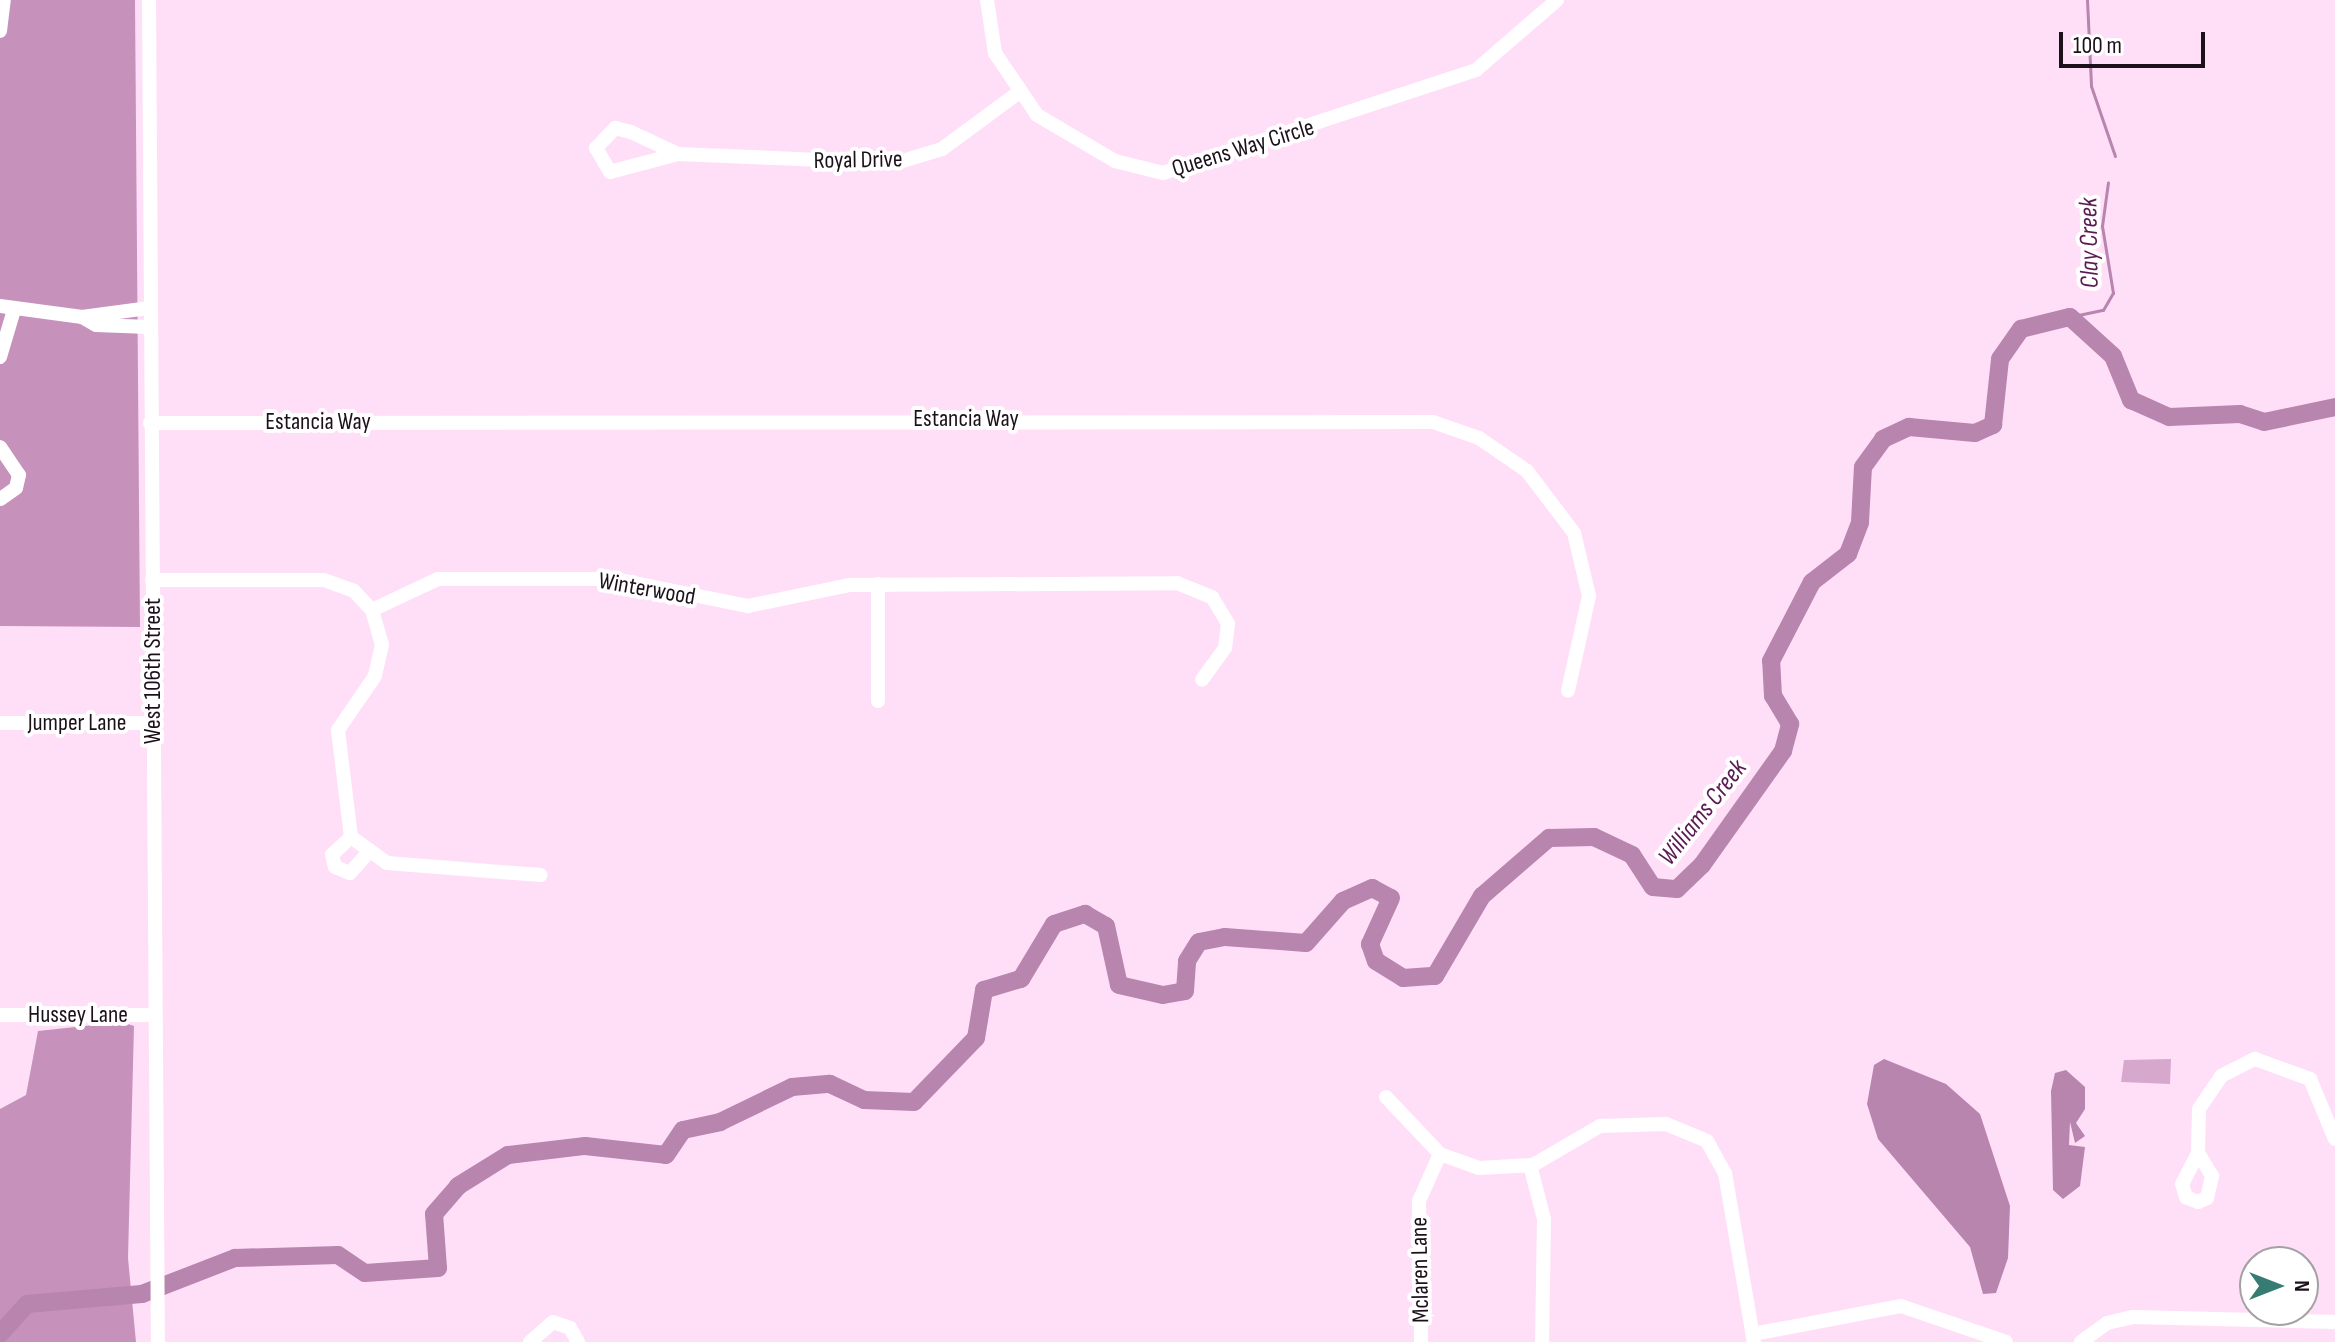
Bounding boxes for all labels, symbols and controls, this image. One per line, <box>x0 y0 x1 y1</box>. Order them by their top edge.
scale bar <box>2063 16 2209 66</box>
text: 100 m <box>2073 31 2122 60</box>
street label: Queens Way Circle <box>1168 113 1318 183</box>
street label: Royal Drive <box>813 145 903 175</box>
water label: Clay Creek <box>2074 197 2106 289</box>
street label: Estancia Way <box>913 405 1019 433</box>
street label: Estancia Way <box>265 408 371 436</box>
street label: Winterwood <box>596 566 698 612</box>
street label: West 106th Street <box>139 598 167 744</box>
street label: Jumper Lane <box>28 709 126 737</box>
water label: Williams Creek <box>1652 754 1754 872</box>
street label: Hussey Lane <box>28 1001 128 1029</box>
street label: Mclaren Lane <box>1405 1217 1435 1323</box>
north arrow <box>2239 1246 2319 1326</box>
text: N <box>2288 1280 2315 1292</box>

